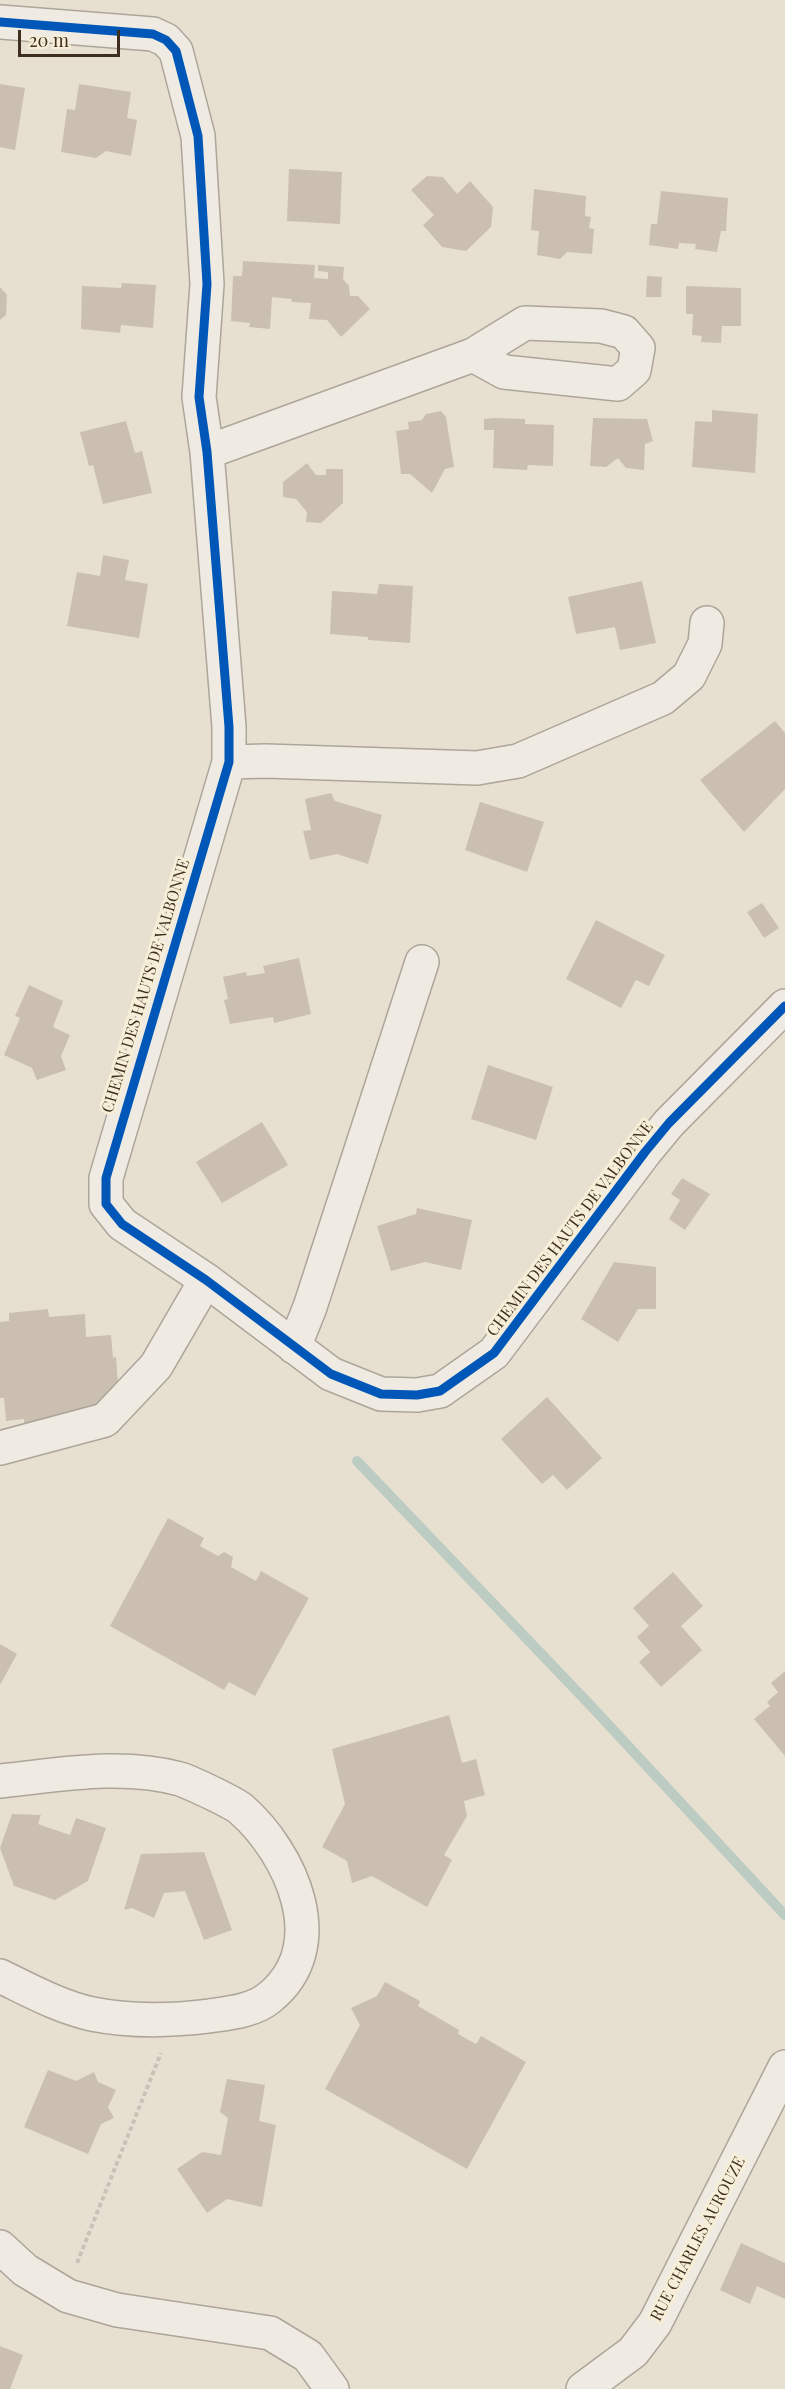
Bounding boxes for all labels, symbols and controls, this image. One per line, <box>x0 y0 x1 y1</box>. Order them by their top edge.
scale bar <box>21 18 123 56</box>
text: 20 m <box>29 28 69 52</box>
street label: CHEMIN DES HAUTS DE VALBONNE <box>98 857 194 1115</box>
street label: CHEMIN DES HAUTS DE VALBONNE <box>483 1118 657 1340</box>
street label: RUE CHARLES AUROUZE <box>647 2154 749 2324</box>

